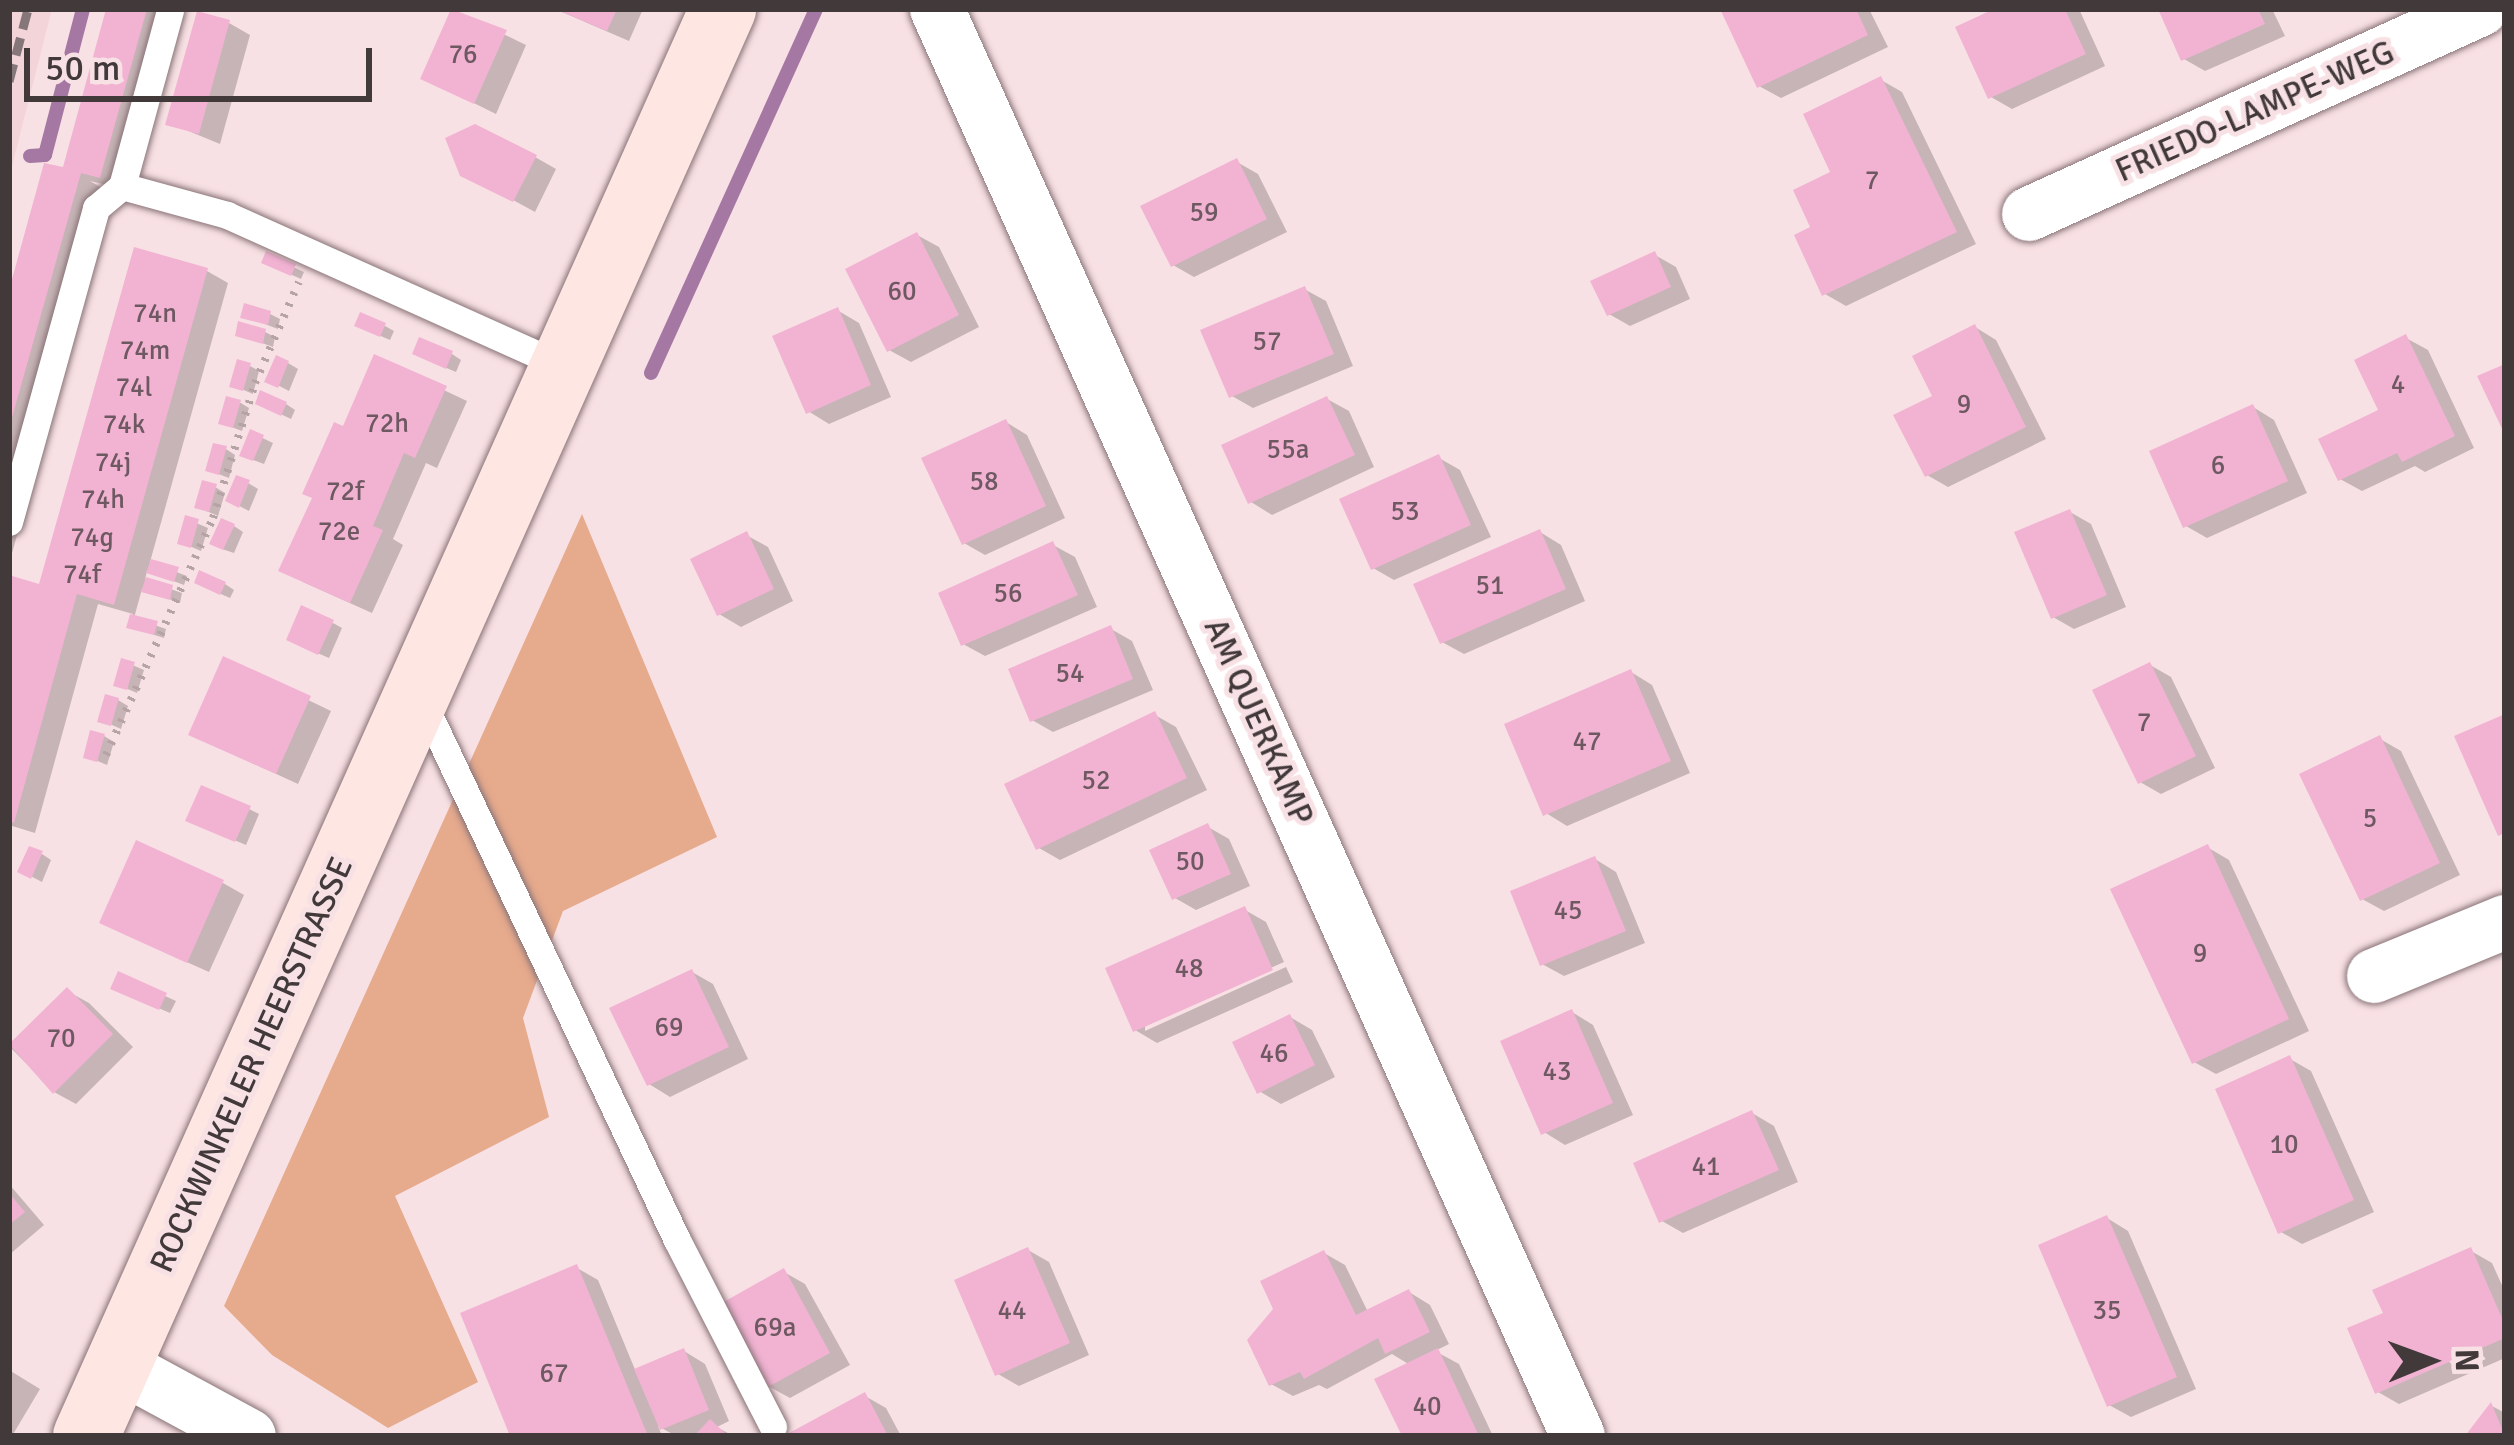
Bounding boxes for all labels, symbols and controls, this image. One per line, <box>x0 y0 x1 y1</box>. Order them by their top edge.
scale bar <box>30 24 378 98</box>
street label: FRIEDO-LAMPE-WEG <box>2110 33 2400 191</box>
house number: 76 <box>448 39 478 71</box>
text: 50 m <box>45 46 121 91</box>
house number: 7 <box>1865 165 1879 197</box>
house number: 59 <box>1189 197 1219 229</box>
house number: 60 <box>887 276 917 308</box>
house number: 74n <box>133 298 177 330</box>
house number: 57 <box>1252 326 1282 358</box>
house number: 74m <box>120 335 170 367</box>
house number: 4 <box>2391 369 2405 401</box>
house number: 74l <box>115 372 153 404</box>
house number: 9 <box>1957 389 1971 421</box>
house number: 72h <box>365 408 409 440</box>
house number: 74k <box>103 409 145 441</box>
house number: 55a <box>1267 434 1309 466</box>
house number: 74j <box>95 447 131 479</box>
house number: 6 <box>2211 450 2225 482</box>
house number: 58 <box>969 466 999 498</box>
house number: 72f <box>326 476 364 508</box>
house number: 74h <box>81 484 125 516</box>
house number: 53 <box>1390 496 1420 528</box>
house number: 72e <box>318 516 360 548</box>
house number: 74g <box>70 522 114 554</box>
house number: 74f <box>63 559 101 591</box>
house number: 51 <box>1475 570 1505 602</box>
house number: 56 <box>993 578 1023 610</box>
street label: AM QUERKAMP <box>1195 613 1321 831</box>
house number: 54 <box>1055 658 1085 690</box>
house number: 7 <box>2137 707 2151 739</box>
house number: 47 <box>1572 726 1602 758</box>
house number: 52 <box>1081 765 1111 797</box>
house number: 5 <box>2363 803 2377 835</box>
house number: 50 <box>1175 846 1205 878</box>
street label: ROCKWINKELER HEERSTRASSE <box>142 851 362 1279</box>
house number: 45 <box>1553 895 1583 927</box>
house number: 9 <box>2193 938 2207 970</box>
house number: 48 <box>1174 953 1204 985</box>
house number: 69 <box>654 1012 684 1044</box>
house number: 70 <box>46 1023 76 1055</box>
house number: 46 <box>1259 1038 1289 1070</box>
house number: 43 <box>1542 1056 1572 1088</box>
house number: 10 <box>2269 1129 2299 1161</box>
house number: 41 <box>1691 1151 1721 1183</box>
house number: 44 <box>997 1295 1027 1327</box>
house number: 35 <box>2092 1295 2122 1327</box>
north arrow <box>2370 1301 2490 1421</box>
house number: 69a <box>754 1312 796 1344</box>
text: N <box>2446 1349 2487 1372</box>
house number: 67 <box>539 1358 569 1390</box>
house number: 40 <box>1412 1391 1442 1423</box>

